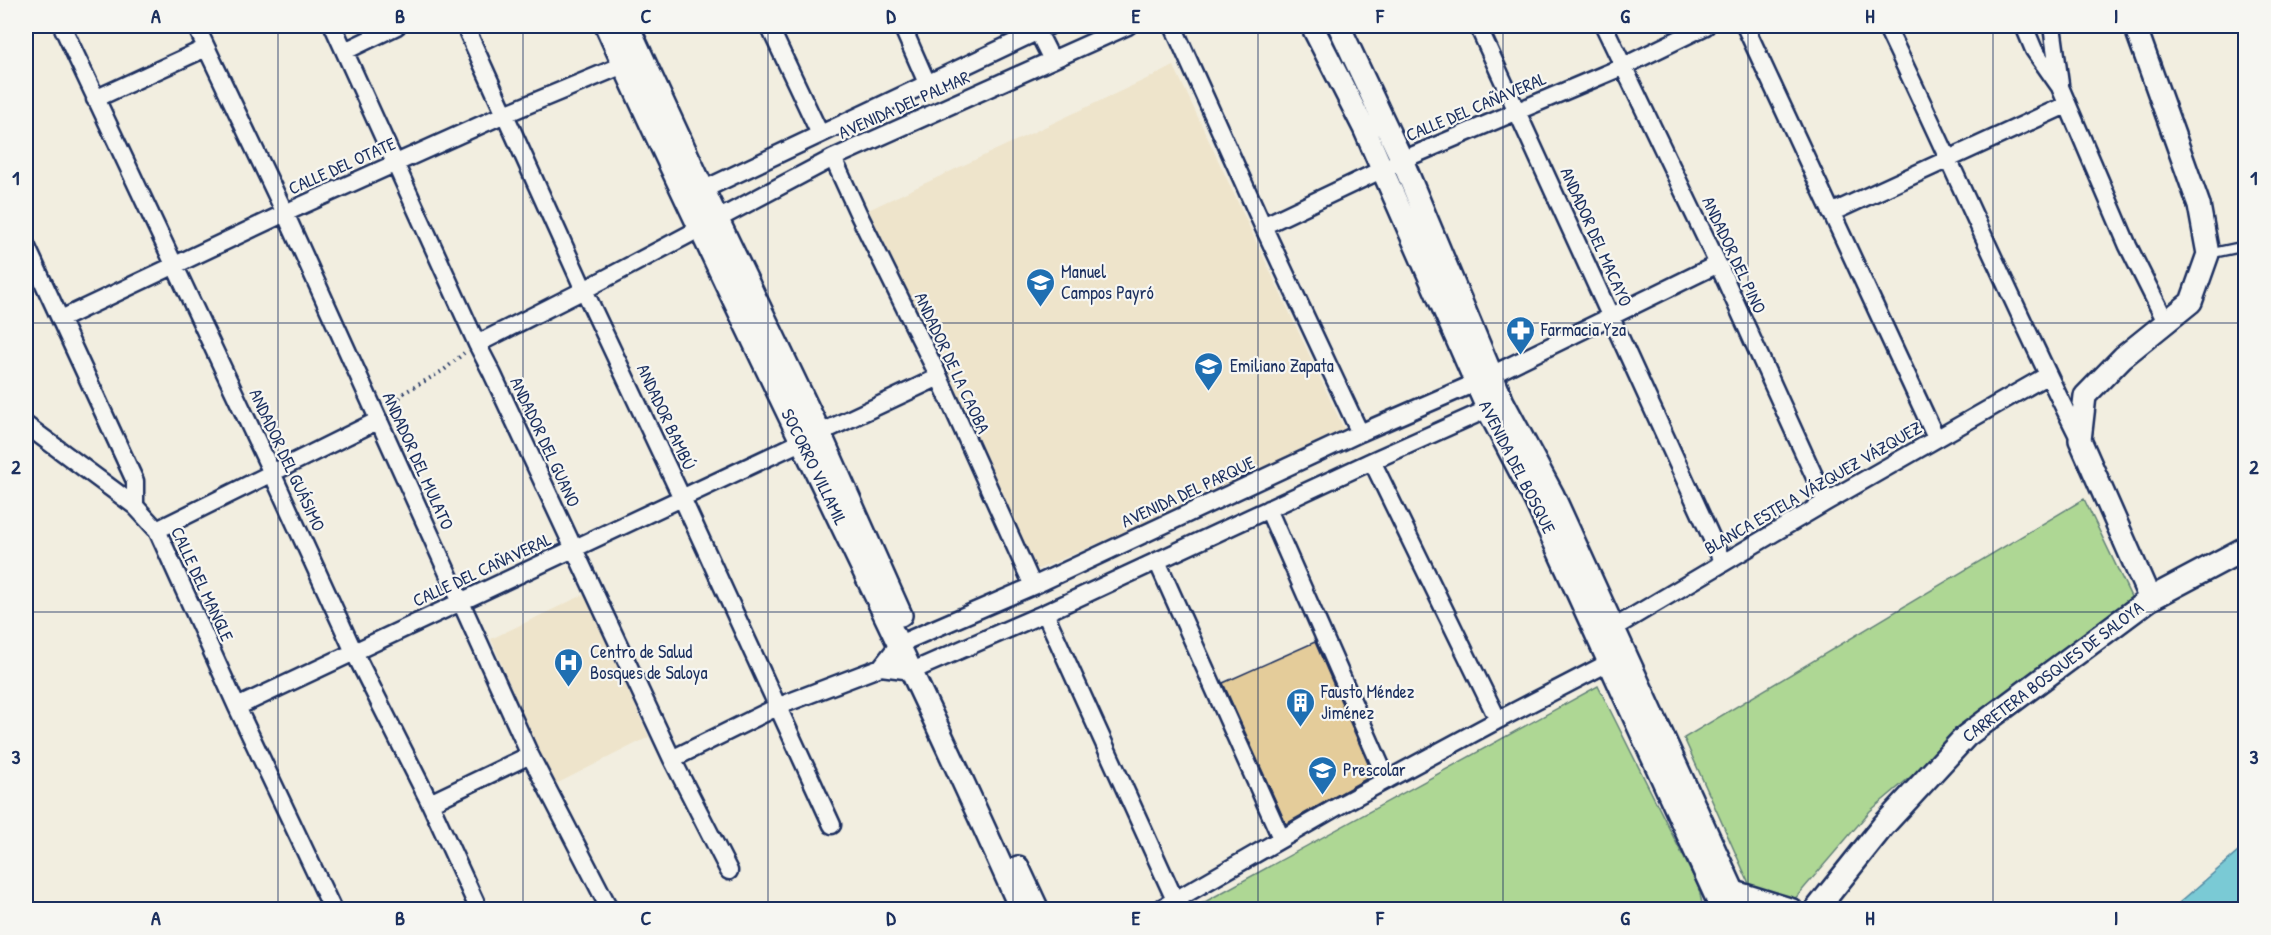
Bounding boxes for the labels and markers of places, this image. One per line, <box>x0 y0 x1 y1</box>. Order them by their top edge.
place label: Manuel Campos Payró <box>1061 259 1154 305</box>
school or university icon: Manuel Campos Payró <box>1024 266 1056 308</box>
pharmacy icon: Farmacia Yza <box>1504 314 1536 356</box>
place label: Farmacia Yza <box>1540 317 1626 342</box>
school or university icon: Emiliano Zapata <box>1193 350 1225 392</box>
place label: Emiliano Zapata <box>1230 353 1334 378</box>
place label: Centro de Salud Bosques de Saloya <box>590 639 707 685</box>
hospital icon: Centro de Salud Bosques de Saloya <box>553 646 585 688</box>
place label: Fausto Méndez Jiménez <box>1320 679 1415 725</box>
building icon: Fausto Méndez Jiménez <box>1284 686 1316 728</box>
school or university icon: Prescolar <box>1306 754 1338 796</box>
place label: Prescolar <box>1343 757 1406 782</box>

